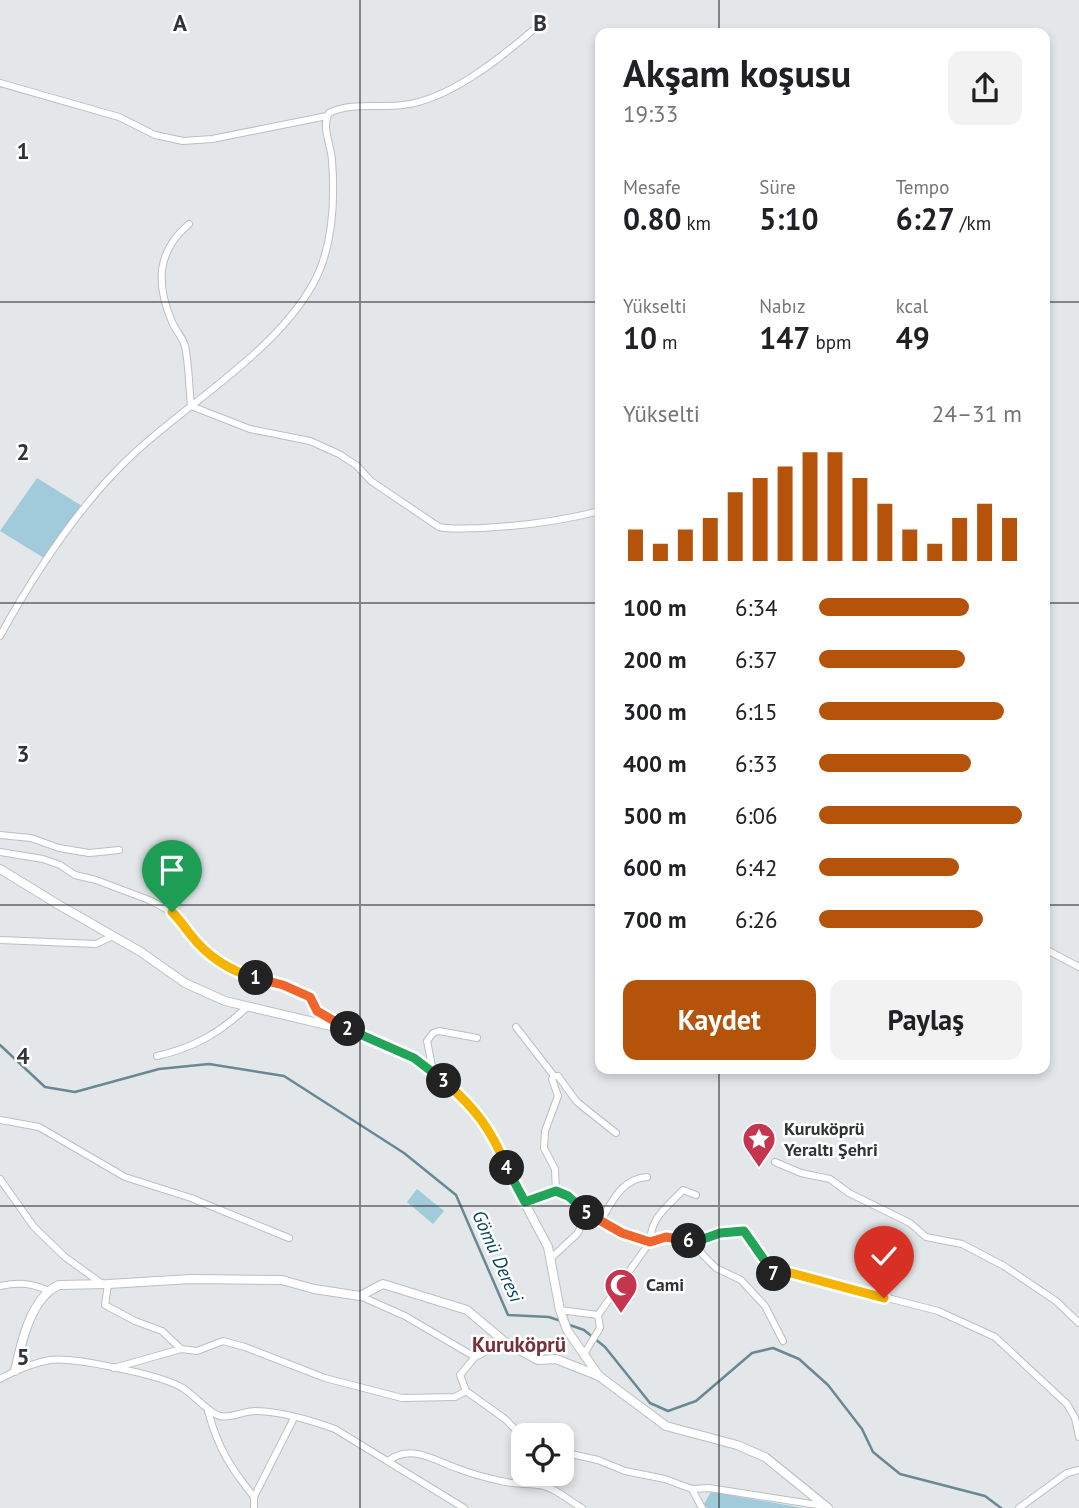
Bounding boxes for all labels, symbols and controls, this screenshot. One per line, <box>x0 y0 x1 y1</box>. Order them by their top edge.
text: A <box>173 8 187 37</box>
text: B <box>533 8 547 37</box>
text: Akşam koşusu <box>623 48 851 97</box>
button: share <box>948 51 1022 125</box>
text: 19:33 <box>623 99 678 128</box>
text: 1 <box>16 136 30 165</box>
text: Mesafe <box>623 175 681 199</box>
text: Süre <box>759 175 796 199</box>
text: Tempo <box>896 175 949 199</box>
text: 0.80 <box>623 199 681 238</box>
text: 5:10 <box>759 199 818 238</box>
text: 6:27 <box>896 199 955 238</box>
text: km <box>681 211 711 235</box>
text: /km <box>955 211 991 235</box>
text: Yükselti <box>623 294 687 318</box>
text: Nabız <box>759 294 805 318</box>
text: kcal <box>896 294 928 318</box>
text: 10 <box>623 318 657 357</box>
text: 147 <box>759 318 810 357</box>
text: 49 <box>896 318 930 357</box>
text: m <box>657 330 678 354</box>
text: bpm <box>810 330 851 354</box>
text: Yükselti <box>623 399 700 428</box>
text: 24–31 m <box>932 399 1022 428</box>
text: 2 <box>16 437 30 466</box>
text: 100 m <box>623 593 686 622</box>
text: 6:34 <box>735 593 778 622</box>
text: 200 m <box>623 645 686 674</box>
text: 6:37 <box>735 645 778 674</box>
text: 300 m <box>623 697 686 726</box>
text: 6:15 <box>735 697 778 726</box>
text: 3 <box>16 739 30 768</box>
text: 400 m <box>623 749 686 778</box>
text: 6:33 <box>735 749 778 778</box>
text: 500 m <box>623 801 686 830</box>
text: 6:06 <box>735 801 778 830</box>
pin <box>142 840 202 912</box>
icon: arrive <box>153 851 191 889</box>
text: 600 m <box>623 853 686 882</box>
text: 6:42 <box>735 853 778 882</box>
text: 700 m <box>623 905 686 934</box>
text: 6:26 <box>735 905 778 934</box>
pin: 1 <box>238 960 274 996</box>
text: 1 <box>250 965 261 989</box>
button: Kaydet <box>623 980 816 1060</box>
button: Paylaş <box>830 980 1022 1060</box>
pin: 2 <box>330 1012 366 1046</box>
text: 2 <box>342 1016 353 1040</box>
text: 4 <box>16 1041 30 1070</box>
pin: 3 <box>426 1064 462 1098</box>
text: 3 <box>438 1068 449 1092</box>
place label: Kuruköprü Yeraltı Şehri <box>783 1117 878 1161</box>
place icon: Kuruköprü Yeraltı Şehri <box>740 1120 778 1169</box>
pin: 4 <box>490 1150 524 1186</box>
text: 4 <box>501 1155 512 1179</box>
pin: 5 <box>570 1196 604 1230</box>
text: 5 <box>581 1200 592 1224</box>
water label: Gömü Deresi <box>467 1206 529 1307</box>
pin: 6 <box>672 1224 706 1258</box>
pin <box>854 1226 914 1298</box>
text: 6 <box>683 1228 694 1252</box>
icon: check <box>865 1237 903 1275</box>
pin: 7 <box>756 1256 792 1292</box>
text: 7 <box>768 1261 779 1285</box>
mosque icon: Cami <box>602 1266 640 1315</box>
place label: Cami <box>646 1273 684 1296</box>
district label: Kuruköprü <box>472 1331 566 1358</box>
text: 5 <box>16 1342 30 1371</box>
map controls <box>511 1423 574 1486</box>
button: locate <box>511 1423 574 1486</box>

